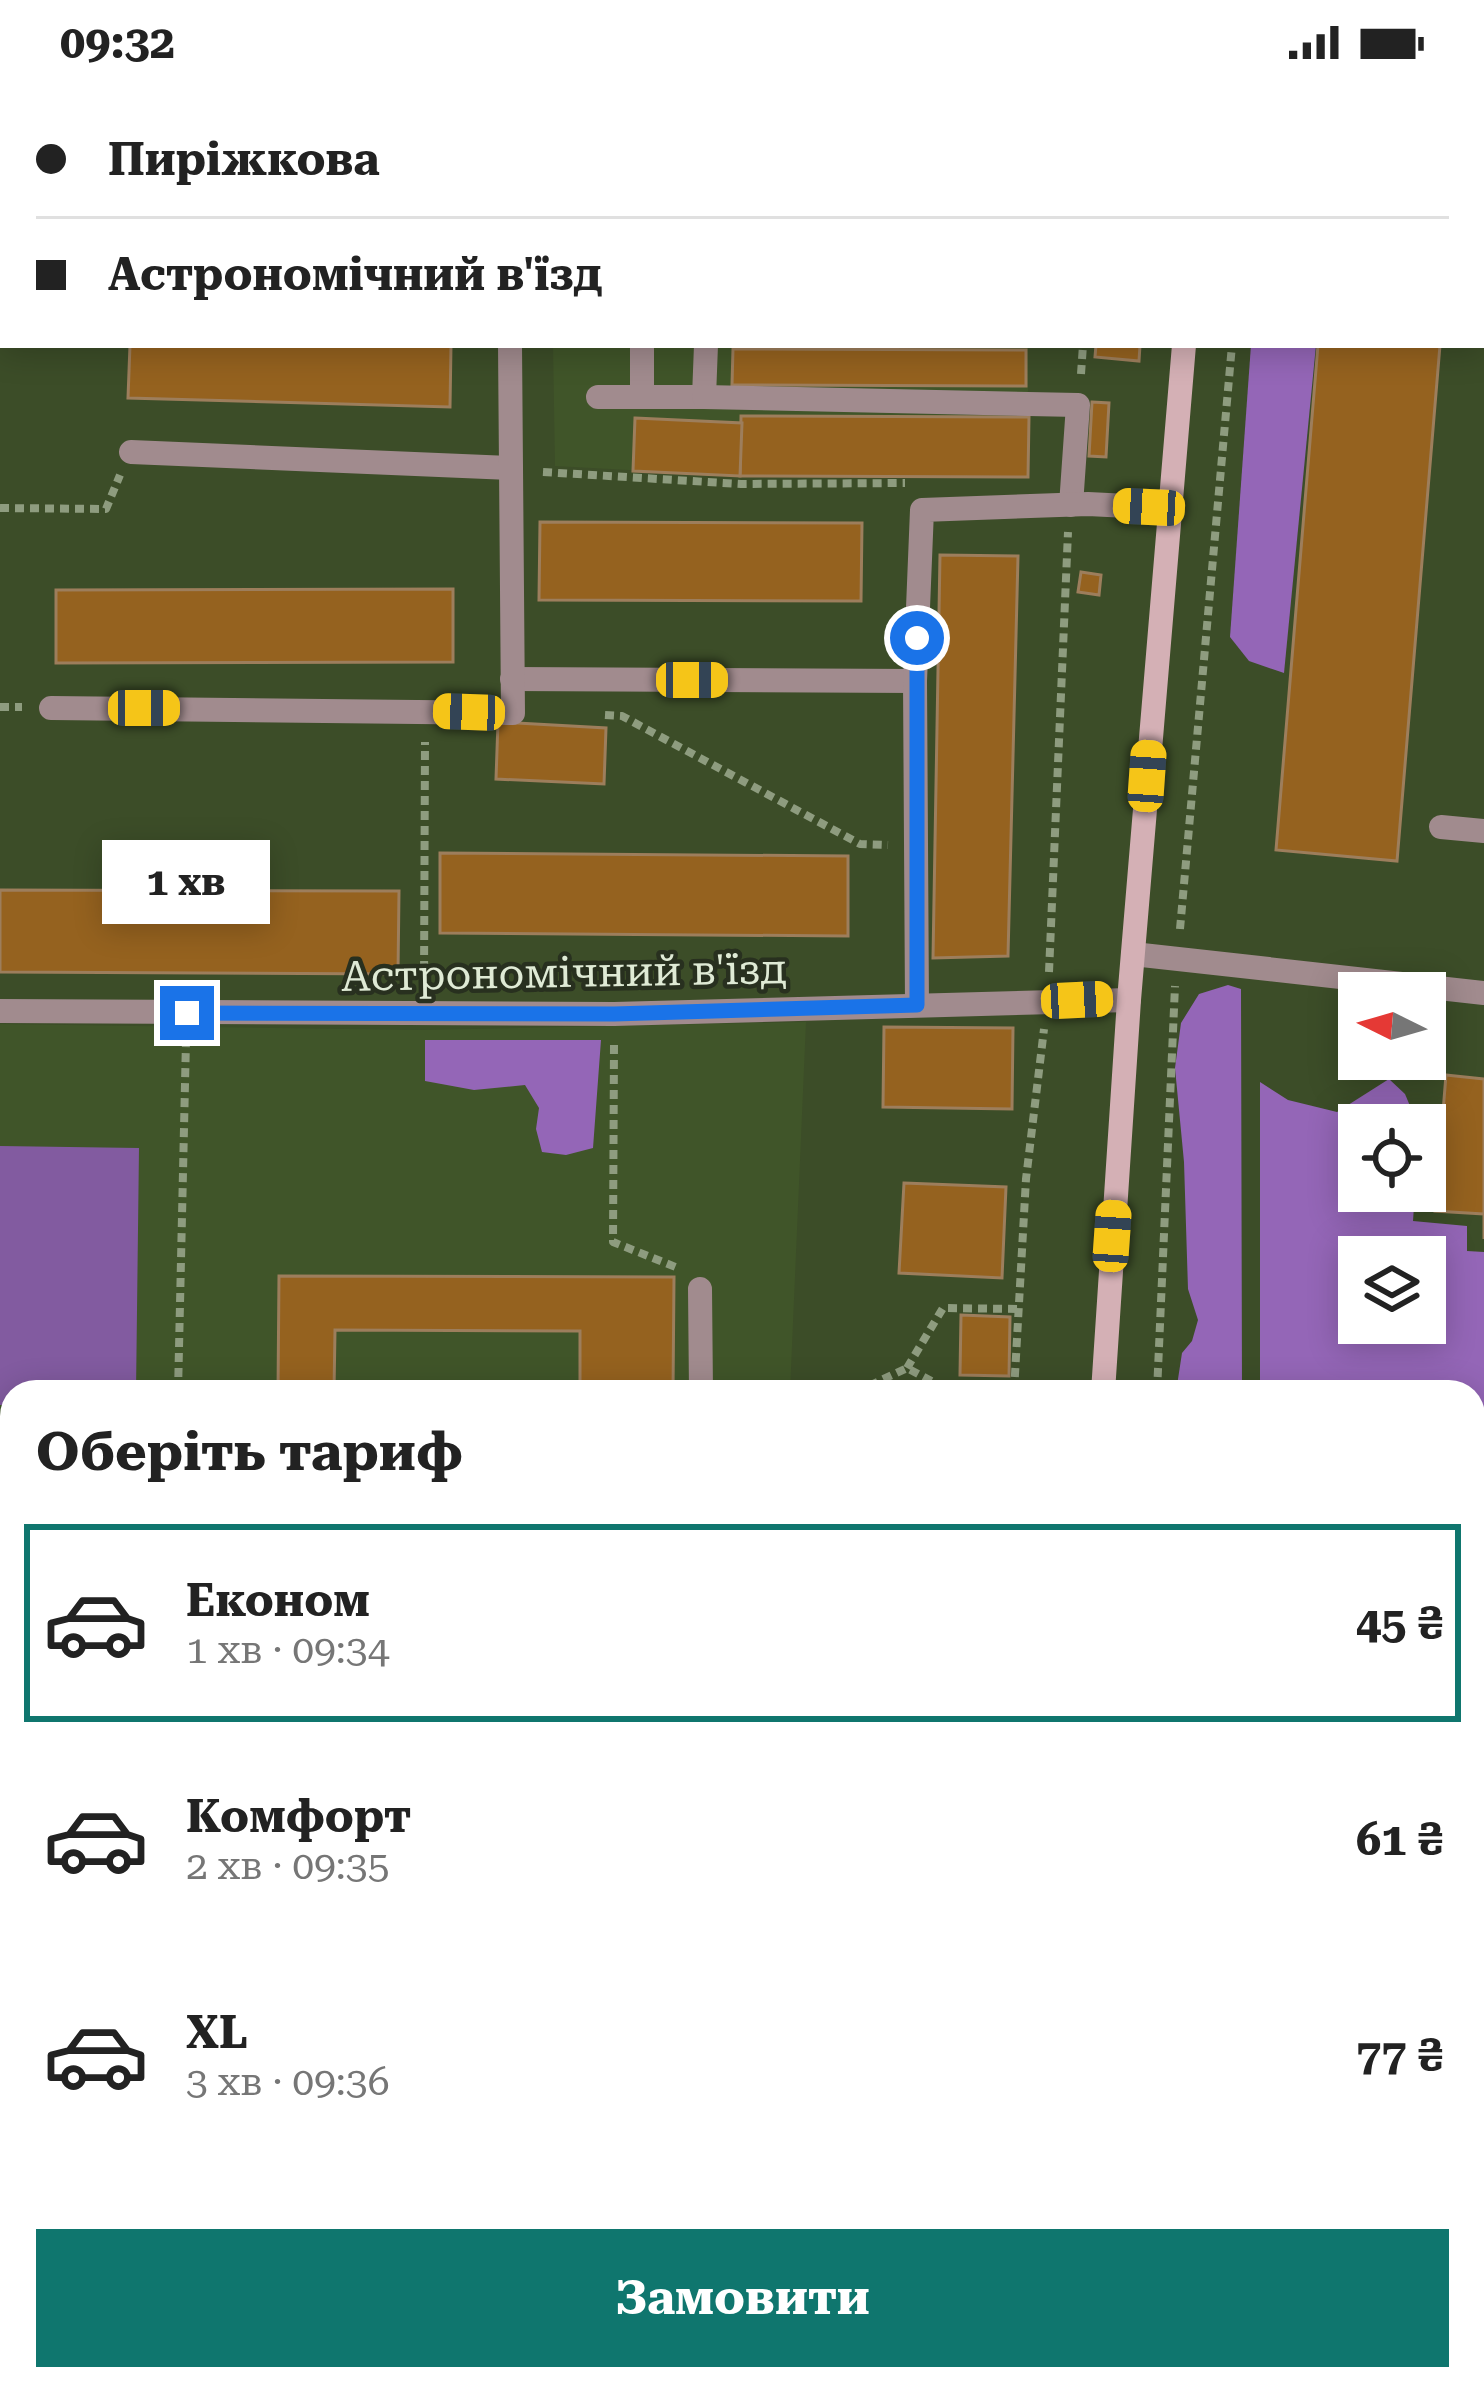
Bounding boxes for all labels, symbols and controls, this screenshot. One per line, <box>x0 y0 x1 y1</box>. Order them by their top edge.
text: 09:32 <box>60 16 175 69</box>
text: Пиріжкова <box>108 133 380 186</box>
text: Астрономічний в'їзд <box>108 248 602 301</box>
car <box>1112 487 1186 527</box>
route start <box>890 611 944 665</box>
car <box>656 662 728 698</box>
car <box>108 690 180 726</box>
car <box>432 693 506 731</box>
car <box>1127 739 1167 813</box>
callout: 1 хв <box>103 839 271 923</box>
text: 1 хв <box>146 859 226 905</box>
street label: Астрономічний в'їзд <box>341 944 787 1001</box>
north arrow <box>1338 972 1446 1080</box>
map controls <box>1338 972 1446 1344</box>
car <box>1040 980 1114 1020</box>
route end <box>160 986 214 1040</box>
button: locate <box>1338 1104 1446 1212</box>
car <box>1092 1199 1132 1273</box>
button: layers <box>1338 1236 1446 1344</box>
text: Оберіть тариф <box>36 1420 463 1483</box>
icon: car <box>42 1569 150 1677</box>
text: Економ <box>186 1574 370 1627</box>
text: 45 ₴ <box>1356 1597 1443 1650</box>
text: 1 хв · 09:34 <box>186 1627 390 1673</box>
icon: car <box>42 1785 150 1893</box>
text: Комфорт <box>186 1790 411 1843</box>
text: 61 ₴ <box>1356 1813 1443 1866</box>
text: 2 хв · 09:35 <box>186 1843 390 1889</box>
icon: car <box>42 2001 150 2109</box>
text: XL <box>186 2006 248 2059</box>
text: 77 ₴ <box>1356 2029 1443 2082</box>
text: 3 хв · 09:36 <box>186 2059 390 2105</box>
button: Замовити <box>36 2229 1449 2367</box>

